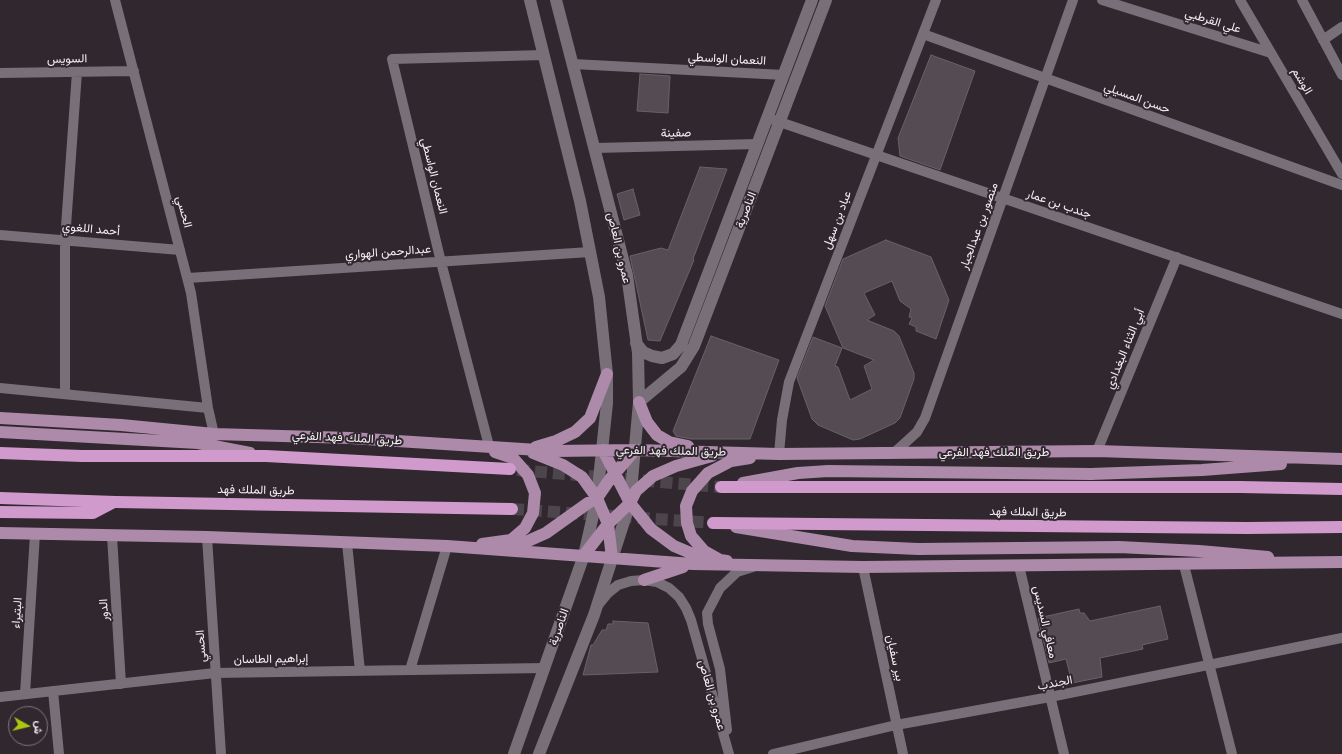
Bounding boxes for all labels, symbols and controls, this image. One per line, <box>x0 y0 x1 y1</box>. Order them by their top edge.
street label: علي القرطبي <box>1183 6 1243 36</box>
street label: النعمان الواسطي <box>688 50 766 68</box>
street label: السويس <box>47 51 87 67</box>
street label: الوشم <box>1289 65 1315 97</box>
street label: حسن المسيلي <box>1102 79 1172 117</box>
street label: صفينة <box>661 126 691 140</box>
street label: النعمان الواسطي <box>418 136 450 216</box>
street label: منصور بن عبدالجبار <box>957 181 1001 271</box>
street label: جندب بن عمار <box>1025 186 1093 222</box>
street label: عباد بن سهل <box>819 189 855 251</box>
street label: الناصرية <box>732 190 760 230</box>
street label: الحسي <box>173 195 195 229</box>
street label: عمرو بن العاص <box>604 211 634 285</box>
street label: أحمد اللغوي <box>62 219 120 239</box>
street label: عبدالرحمن الهواري <box>344 242 432 262</box>
street label: أبي الثناء البغدادي <box>1102 307 1148 391</box>
street label: طريق الملك فهد الفرعي <box>291 428 403 448</box>
street label: طريق الملك فهد الفرعي <box>616 443 726 459</box>
street label: طريق الملك فهد الفرعي <box>939 445 1049 459</box>
street label: طريق الملك فهد <box>217 482 295 498</box>
street label: طريق الملك فهد <box>989 504 1067 520</box>
street label: معافي السديس <box>1030 584 1060 660</box>
street label: البتيراء <box>9 597 25 629</box>
street label: الدور <box>96 599 112 621</box>
street label: الناصرية <box>546 607 572 647</box>
street label: الحسي <box>193 629 209 663</box>
street label: بير سفيان <box>883 633 907 683</box>
street label: إبراهيم الطاسان <box>234 651 308 667</box>
street label: عمرو بن العاص <box>695 658 729 732</box>
street label: الجندب <box>1036 673 1074 693</box>
north arrow <box>8 706 48 746</box>
text: ش <box>31 720 47 735</box>

